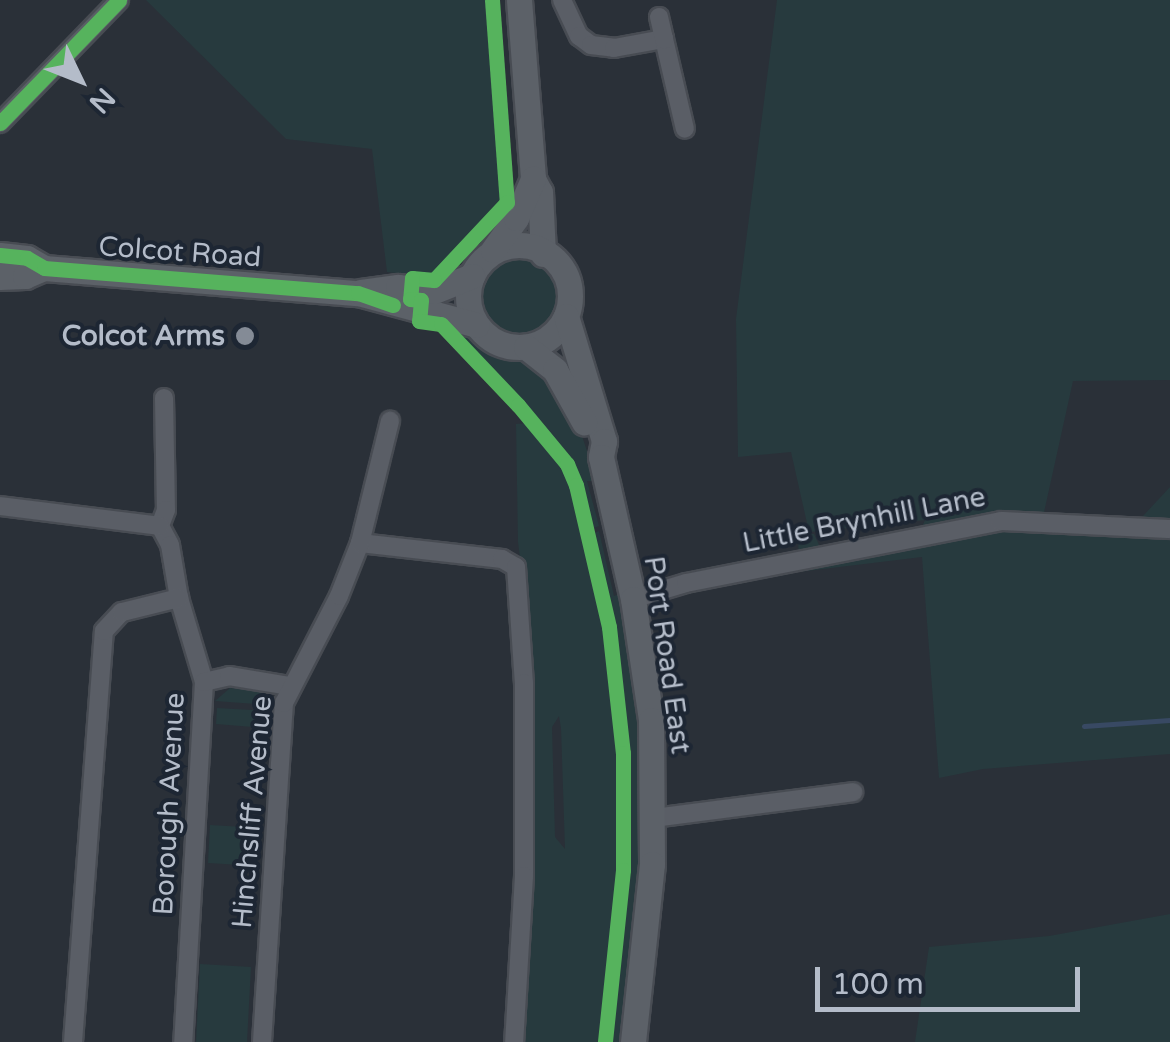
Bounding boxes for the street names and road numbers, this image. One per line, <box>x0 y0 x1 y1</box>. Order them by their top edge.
street label: Colcot Road <box>97 230 263 274</box>
street label: Little Brynhill Lane <box>740 480 988 560</box>
street label: Port Road East <box>637 554 697 756</box>
street label: Borough Avenue <box>146 692 192 916</box>
street label: Hinchsliff Avenue <box>225 694 279 930</box>

